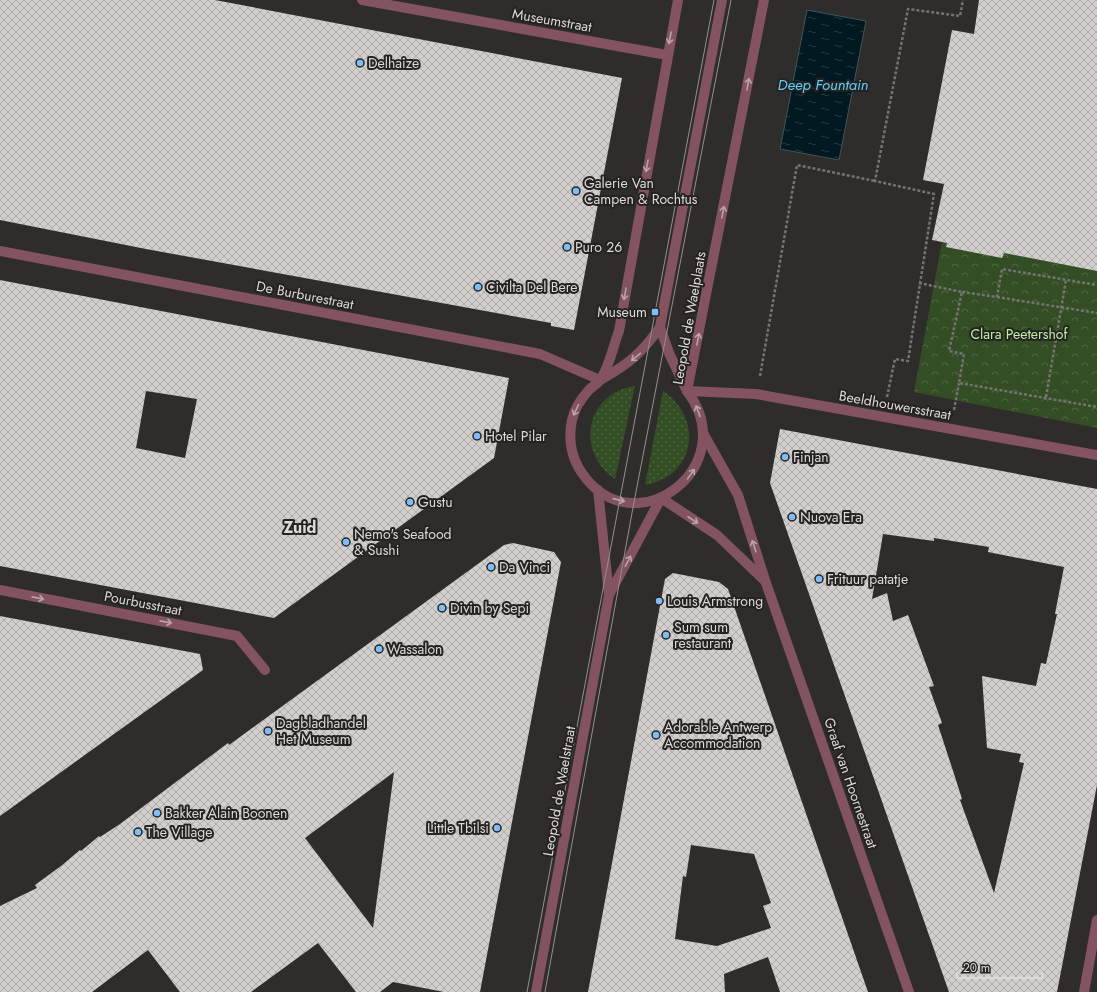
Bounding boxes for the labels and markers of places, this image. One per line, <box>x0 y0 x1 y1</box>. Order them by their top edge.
place label: Delhaize <box>368 53 419 73</box>
marker: Delhaize <box>355 58 365 68</box>
place label: Galerie Van Campen & Rochtus <box>584 173 698 209</box>
marker: Galerie Van Campen & Rochtus <box>571 186 581 196</box>
place label: Puro 26 <box>575 237 622 257</box>
marker: Puro 26 <box>562 242 572 252</box>
place label: Civilta Del Bere <box>486 277 578 297</box>
marker: Civilta Del Bere <box>473 282 483 292</box>
place label: Museum <box>597 302 647 322</box>
marker: Museum <box>650 307 660 317</box>
place label: Hotel Pilar <box>485 426 547 446</box>
marker: Hotel Pilar <box>472 431 482 441</box>
place label: Finjan <box>793 447 829 467</box>
marker: Finjan <box>780 452 790 462</box>
place label: Gustu <box>418 492 453 512</box>
marker: Gustu <box>405 497 415 507</box>
place label: Nuova Era <box>800 507 862 527</box>
marker: Nuova Era <box>787 512 797 522</box>
place label: Nemo's Seafood & Sushi <box>354 524 452 560</box>
marker: Nemo's Seafood & Sushi <box>341 537 351 547</box>
place label: Da Vinci <box>499 557 550 577</box>
marker: Da Vinci <box>486 562 496 572</box>
place label: Frituur patatje <box>827 569 908 589</box>
marker: Frituur patatje <box>814 574 824 584</box>
place label: Louis Armstrong <box>667 591 763 611</box>
marker: Louis Armstrong <box>654 596 664 606</box>
place label: Divin by Sepi <box>450 598 529 618</box>
marker: Divin by Sepi <box>437 603 447 613</box>
place label: Sum sum restaurant <box>674 617 732 653</box>
marker: Sum sum restaurant <box>661 630 671 640</box>
place label: Wassalon <box>387 639 442 659</box>
marker: Wassalon <box>374 644 384 654</box>
place label: Dagbladhandel Het Museum <box>276 713 366 749</box>
place label: Adorable Antwerp Accommodation <box>664 717 772 753</box>
marker: Dagbladhandel Het Museum <box>263 726 273 736</box>
marker: Adorable Antwerp Accommodation <box>651 730 661 740</box>
place label: Bakker Alain Boonen <box>165 803 287 823</box>
marker: Bakker Alain Boonen <box>152 808 162 818</box>
place label: Little Tbilsi <box>427 818 489 838</box>
place label: The Village <box>146 822 213 842</box>
marker: Little Tbilsi <box>492 823 502 833</box>
marker: The Village <box>133 827 143 837</box>

